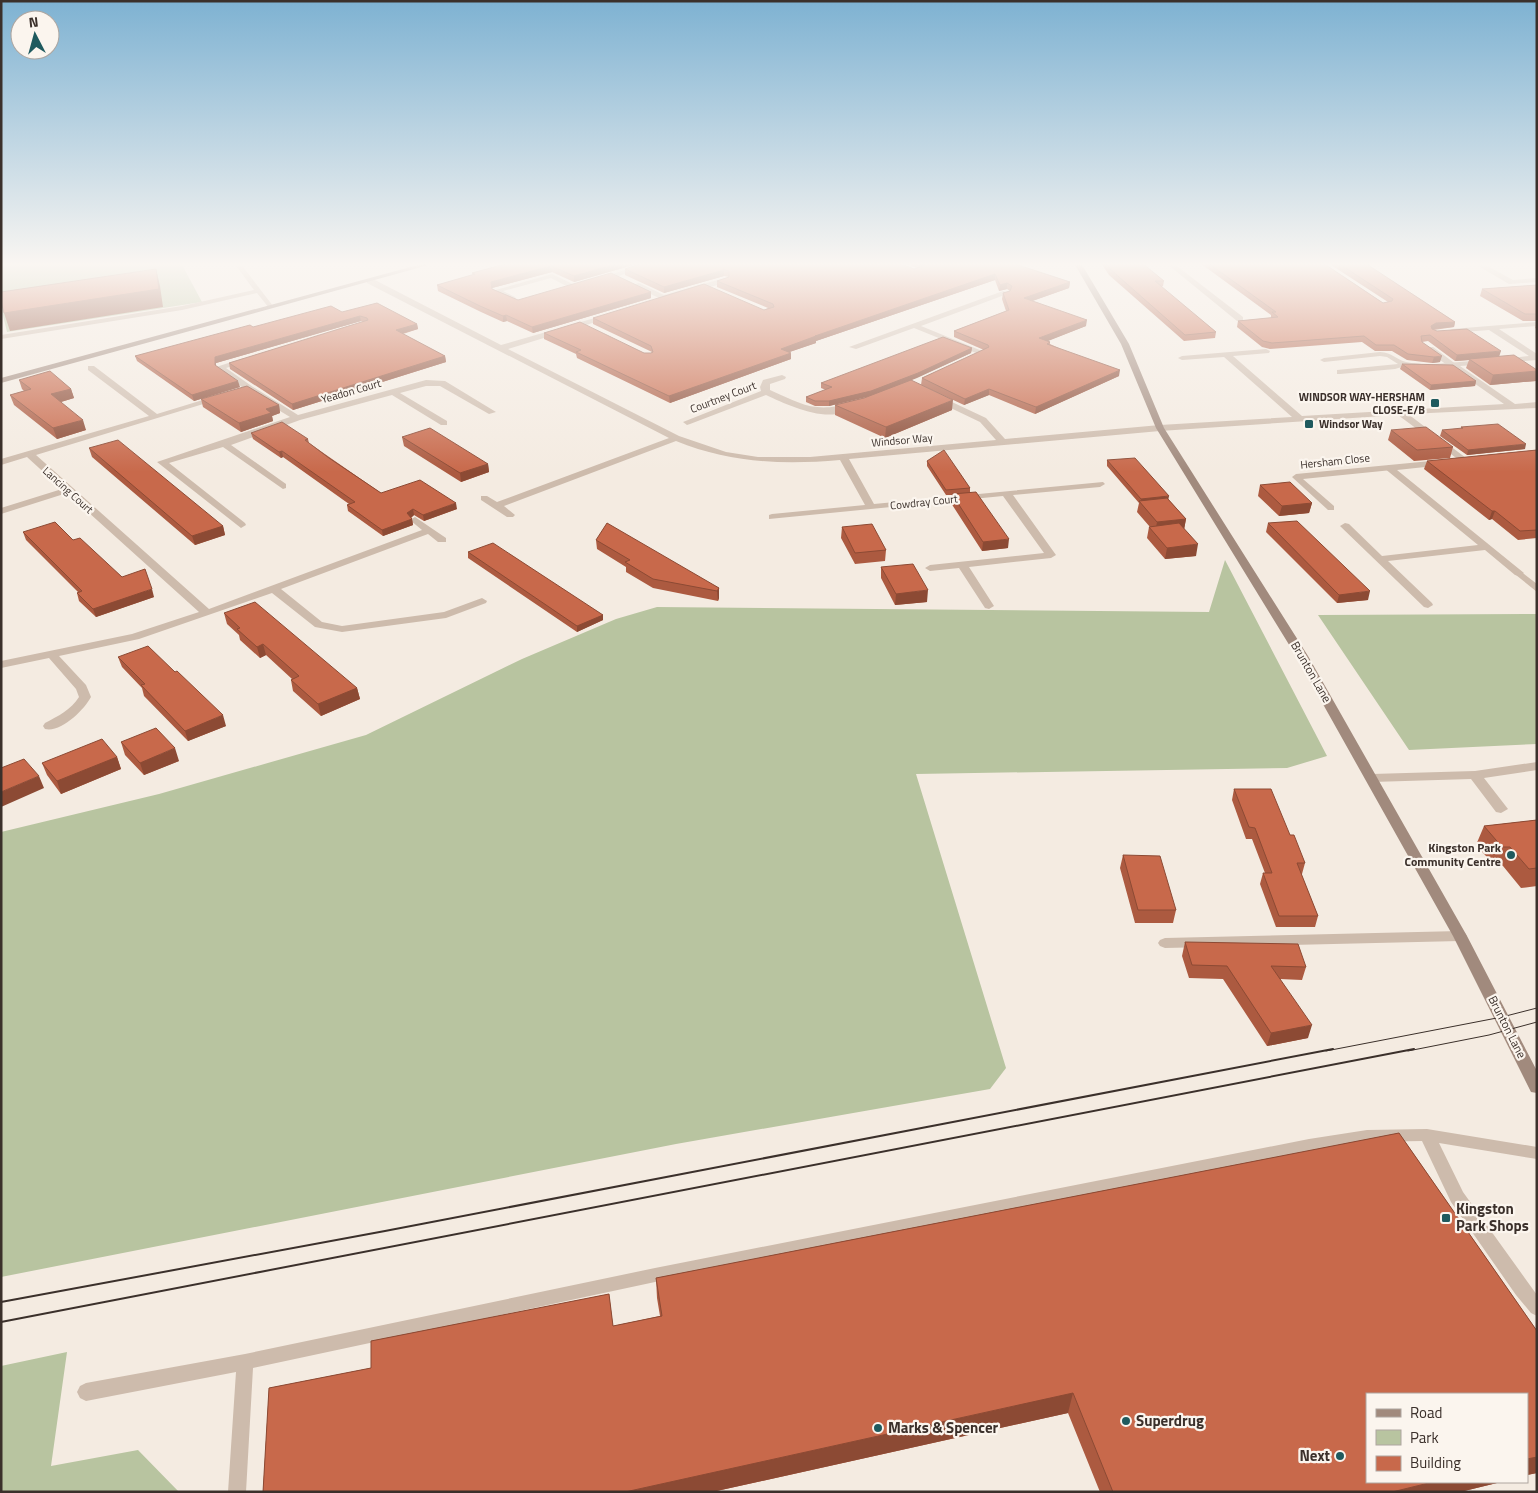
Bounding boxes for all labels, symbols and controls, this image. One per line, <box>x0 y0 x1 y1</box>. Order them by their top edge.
north arrow <box>10 10 60 60</box>
text: N <box>28 11 40 33</box>
street label: Yeadon Court <box>319 375 383 407</box>
street label: Courtney Court <box>688 377 758 417</box>
place label: WINDSOR WAY-HERSHAM CLOSE-E/B <box>1299 389 1425 418</box>
marker: WINDSOR WAY-HERSHAM CLOSE-E/B <box>1429 397 1441 409</box>
place label: Windsor Way <box>1319 416 1383 432</box>
marker: Windsor Way <box>1303 418 1315 430</box>
street label: Windsor Way <box>871 429 934 451</box>
street label: Hersham Close <box>1299 449 1371 473</box>
street label: Lancing Court <box>39 463 97 517</box>
street label: Cowdray Court <box>889 490 959 514</box>
street label: Brunton Lane <box>1286 637 1337 706</box>
place label: Kingston Park Community Centre <box>1405 838 1502 871</box>
marker: Kingston Park Community Centre <box>1505 849 1517 861</box>
street label: Brunton Lane <box>1483 992 1531 1061</box>
place label: Kingston Park Shops <box>1456 1197 1529 1237</box>
marker: Kingston Park Shops <box>1440 1212 1452 1224</box>
legend <box>1366 1393 1528 1483</box>
text: Road <box>1410 1401 1442 1424</box>
place label: Superdrug <box>1136 1409 1204 1432</box>
marker: Superdrug <box>1120 1415 1132 1427</box>
place label: Marks & Spencer <box>888 1416 999 1439</box>
marker: Marks & Spencer <box>872 1422 884 1434</box>
text: Park <box>1410 1426 1439 1449</box>
place label: Next <box>1299 1444 1331 1467</box>
marker: Next <box>1334 1450 1346 1462</box>
text: Building <box>1410 1451 1461 1474</box>

